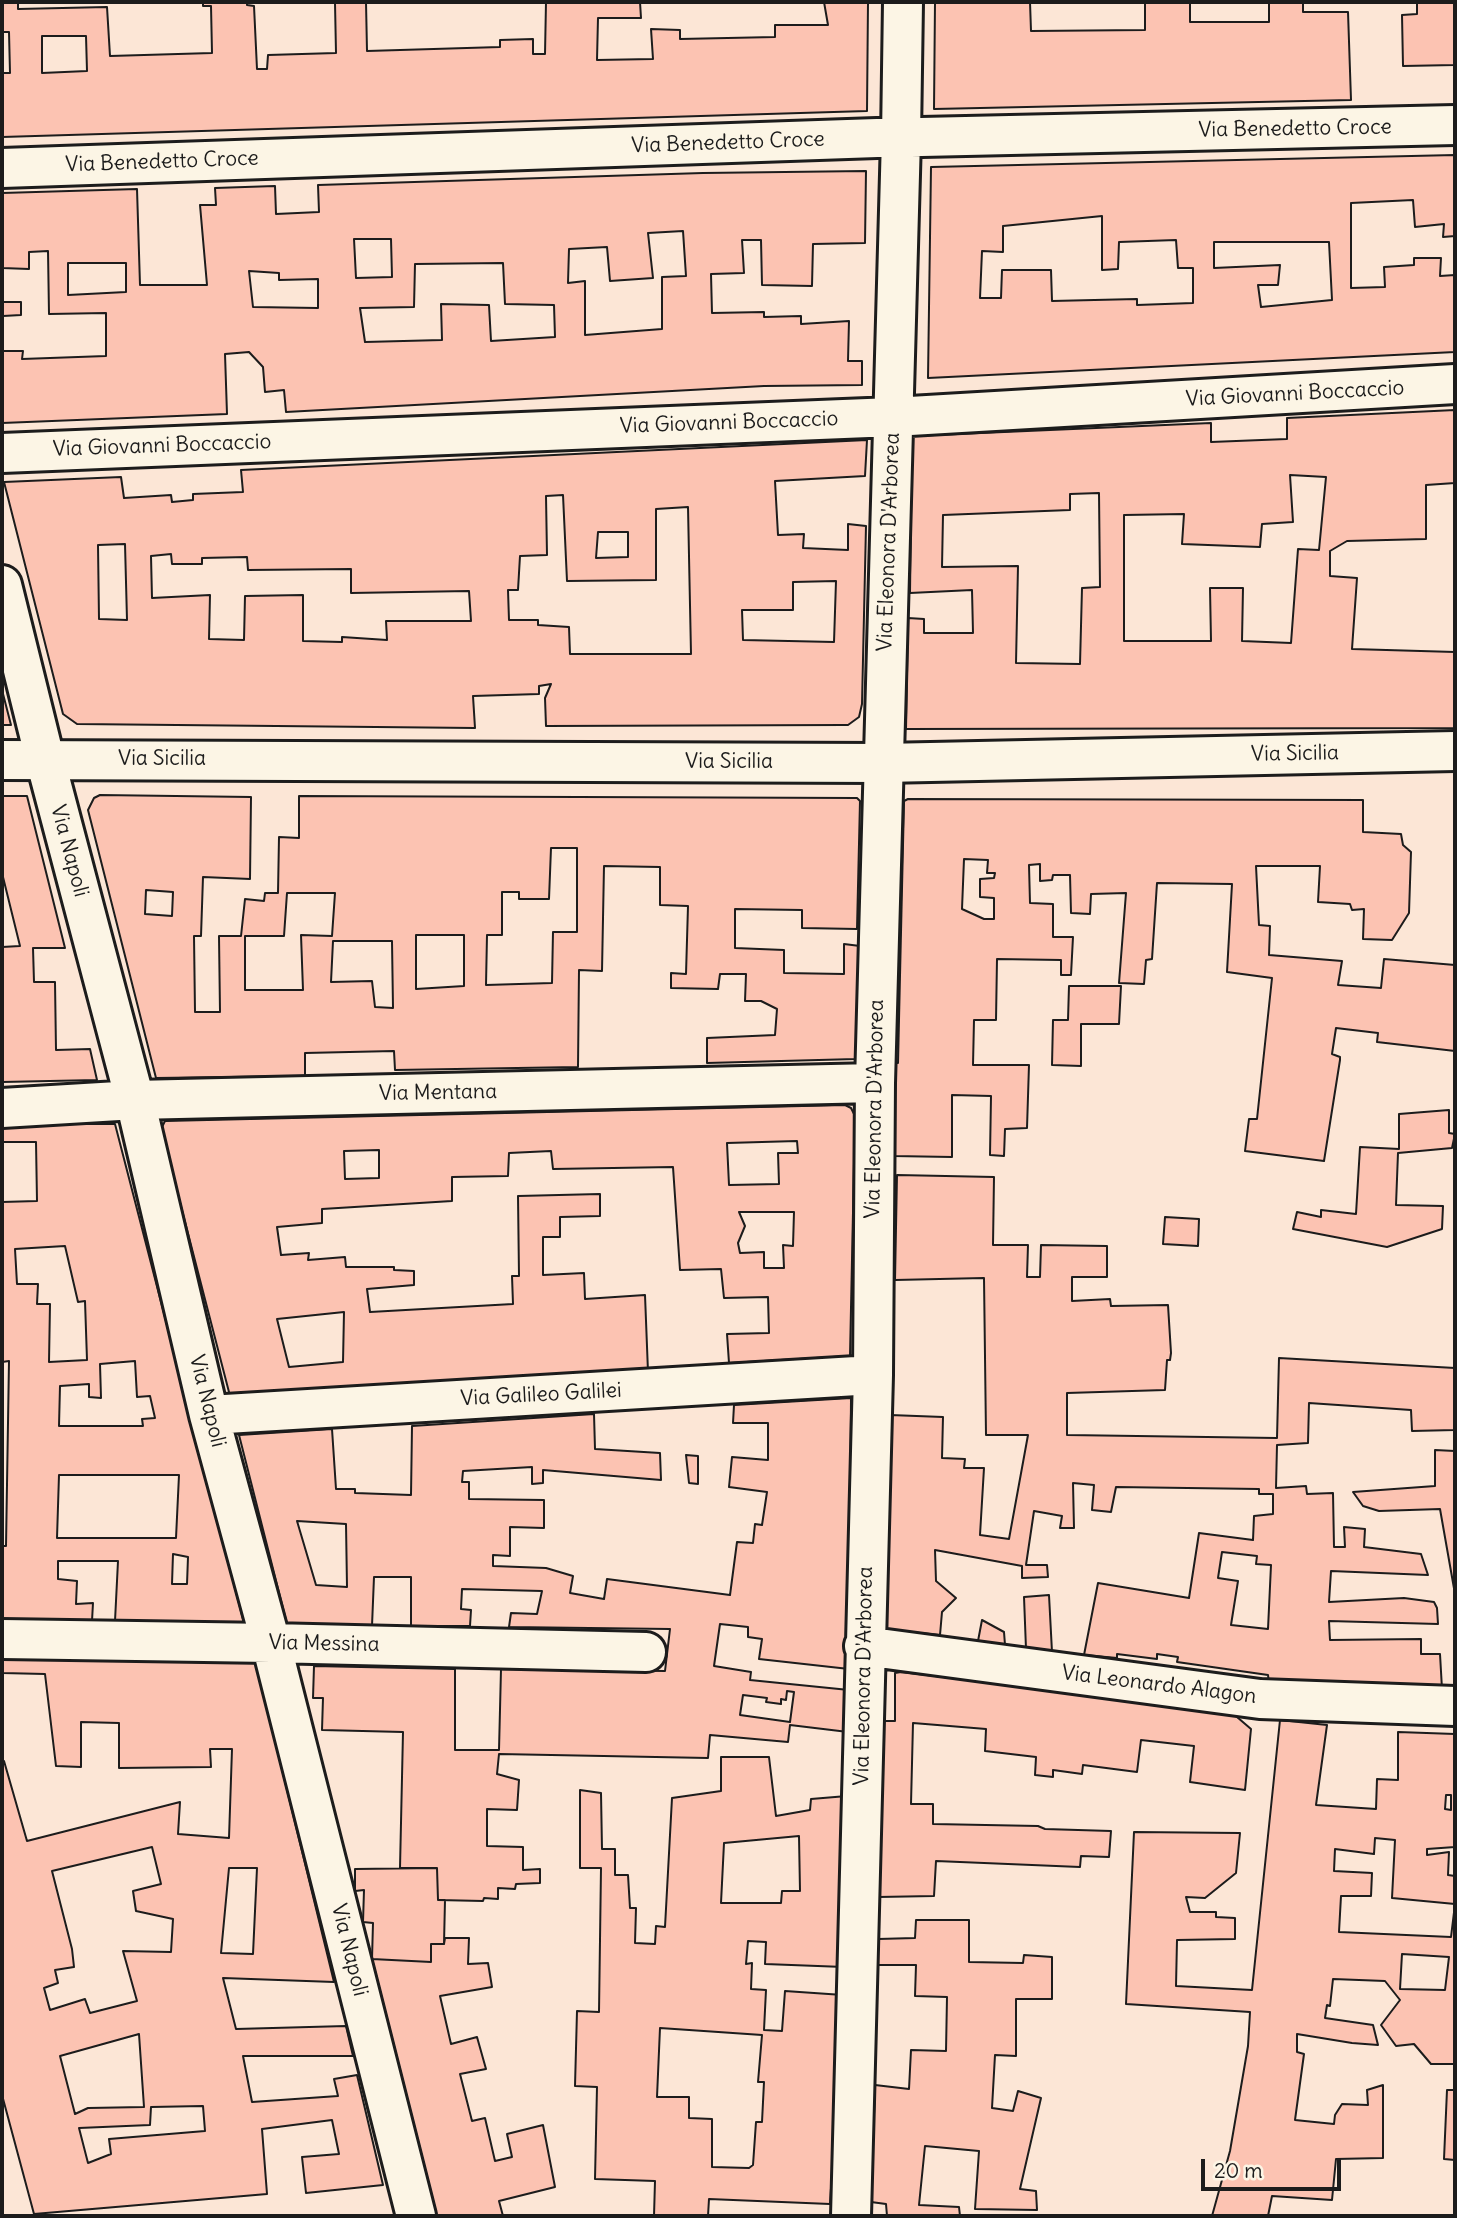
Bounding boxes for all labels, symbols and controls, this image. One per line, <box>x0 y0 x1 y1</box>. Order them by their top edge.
street label: Via Benedetto Croce <box>1198 115 1392 143</box>
street label: Via Benedetto Croce <box>631 127 825 159</box>
street label: Via Benedetto Croce <box>65 146 259 178</box>
street label: Via Giovanni Boccaccio <box>1185 376 1405 412</box>
street label: Via Giovanni Boccaccio <box>619 407 839 439</box>
street label: Via Giovanni Boccaccio <box>52 430 272 462</box>
street label: Via Eleonora D'Arborea <box>873 432 905 652</box>
street label: Via Sicilia <box>1251 741 1339 767</box>
street label: Via Sicilia <box>118 746 206 772</box>
street label: Via Sicilia <box>685 749 773 775</box>
street label: Via Napoli <box>45 802 93 900</box>
street label: Via Eleonora D'Arborea <box>860 999 890 1219</box>
street label: Via Mentana <box>379 1079 497 1107</box>
street label: Via Napoli <box>183 1352 231 1450</box>
street label: Via Galileo Galilei <box>460 1378 622 1412</box>
street label: Via Eleonora D'Arborea <box>849 1566 879 1786</box>
street label: Via Messina <box>268 1630 380 1658</box>
street label: Via Leonardo Alagon <box>1060 1661 1258 1709</box>
street label: Via Napoli <box>325 1901 373 1999</box>
scale bar <box>1205 2144 1345 2188</box>
text: 20 m <box>1214 2157 1263 2184</box>

